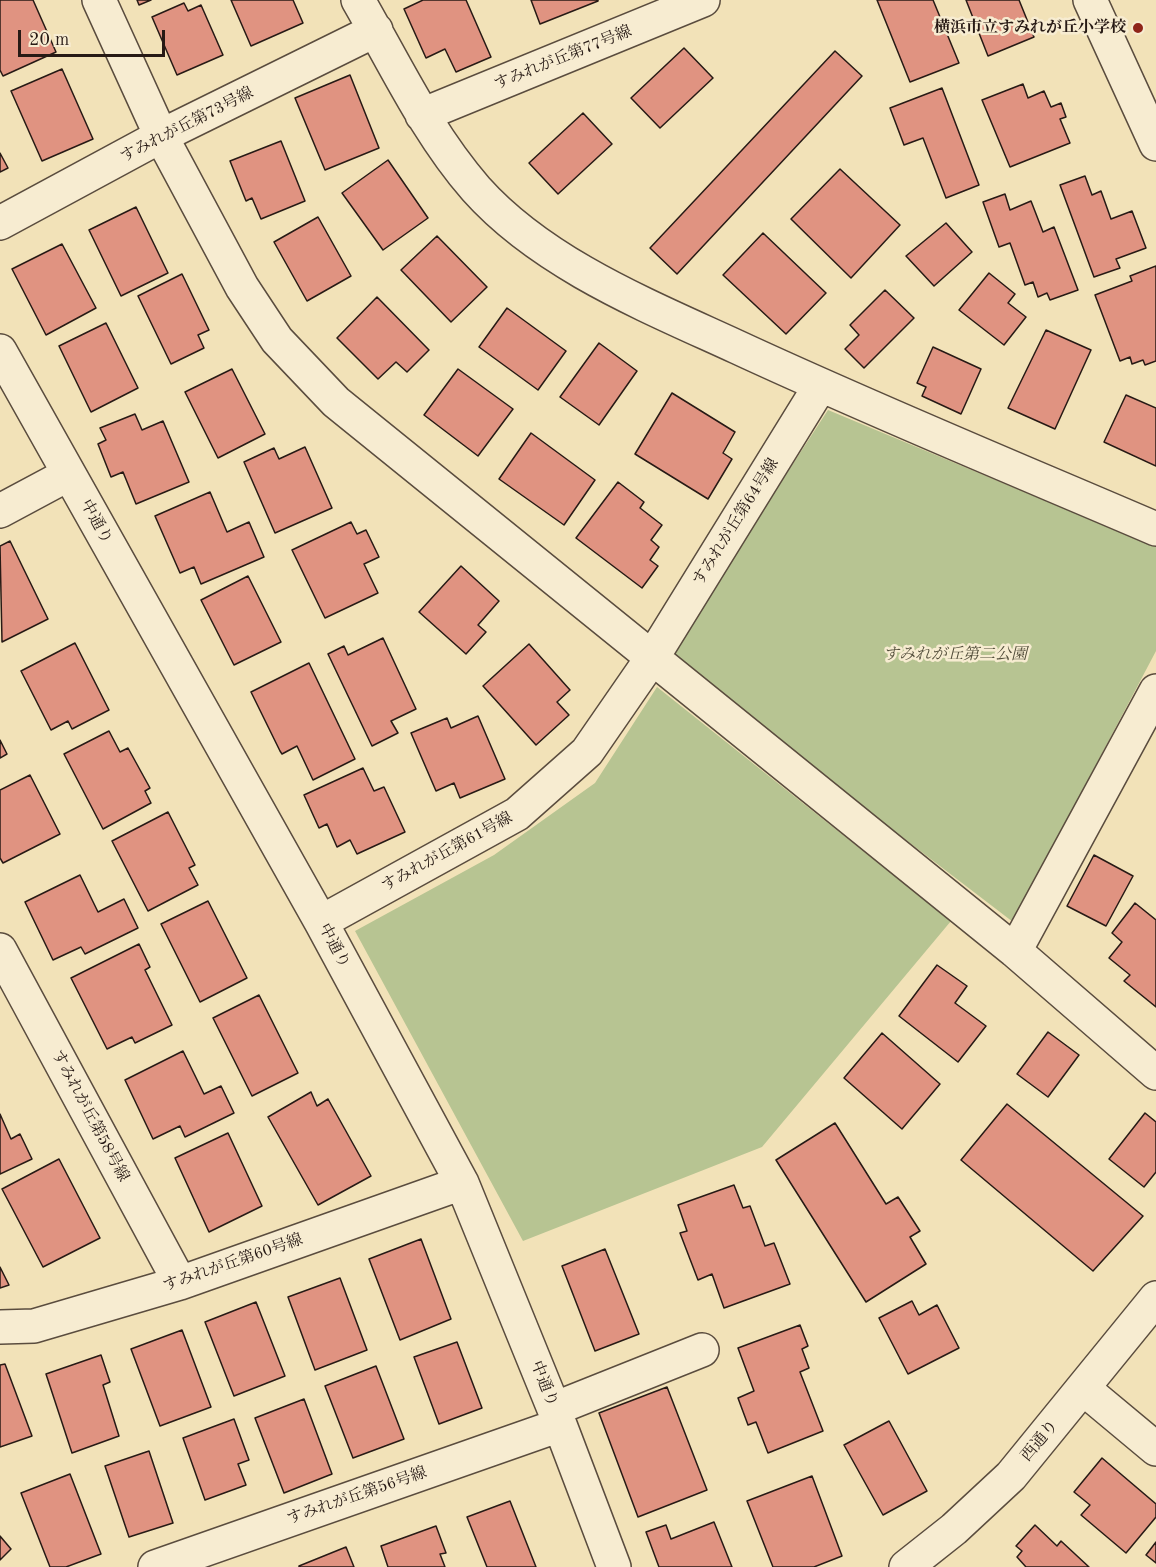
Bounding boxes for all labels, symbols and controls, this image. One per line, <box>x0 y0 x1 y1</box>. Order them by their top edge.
scale bar <box>21 18 168 56</box>
place label: 横浜市立すみれが丘小学校 <box>934 18 1126 38</box>
marker: 横浜市立すみれが丘小学校 <box>1131 21 1145 35</box>
street label: すみれが丘第77号線 <box>491 22 635 94</box>
text: 20 m <box>29 31 69 49</box>
street label: すみれが丘第73号線 <box>117 83 257 167</box>
street label: すみれが丘第64号線 <box>689 455 783 589</box>
street label: 中通り <box>76 496 116 548</box>
park label: すみれが丘第二公園 <box>883 645 1027 665</box>
street label: すみれが丘第61号線 <box>378 808 516 896</box>
street label: 中通り <box>314 920 354 972</box>
street label: すみれが丘第58号線 <box>47 1047 133 1185</box>
street label: すみれが丘第60号線 <box>161 1230 305 1296</box>
street label: 中通り <box>526 1358 562 1410</box>
street label: 西通り <box>1017 1416 1063 1466</box>
street label: すみれが丘第56号線 <box>285 1463 429 1529</box>

